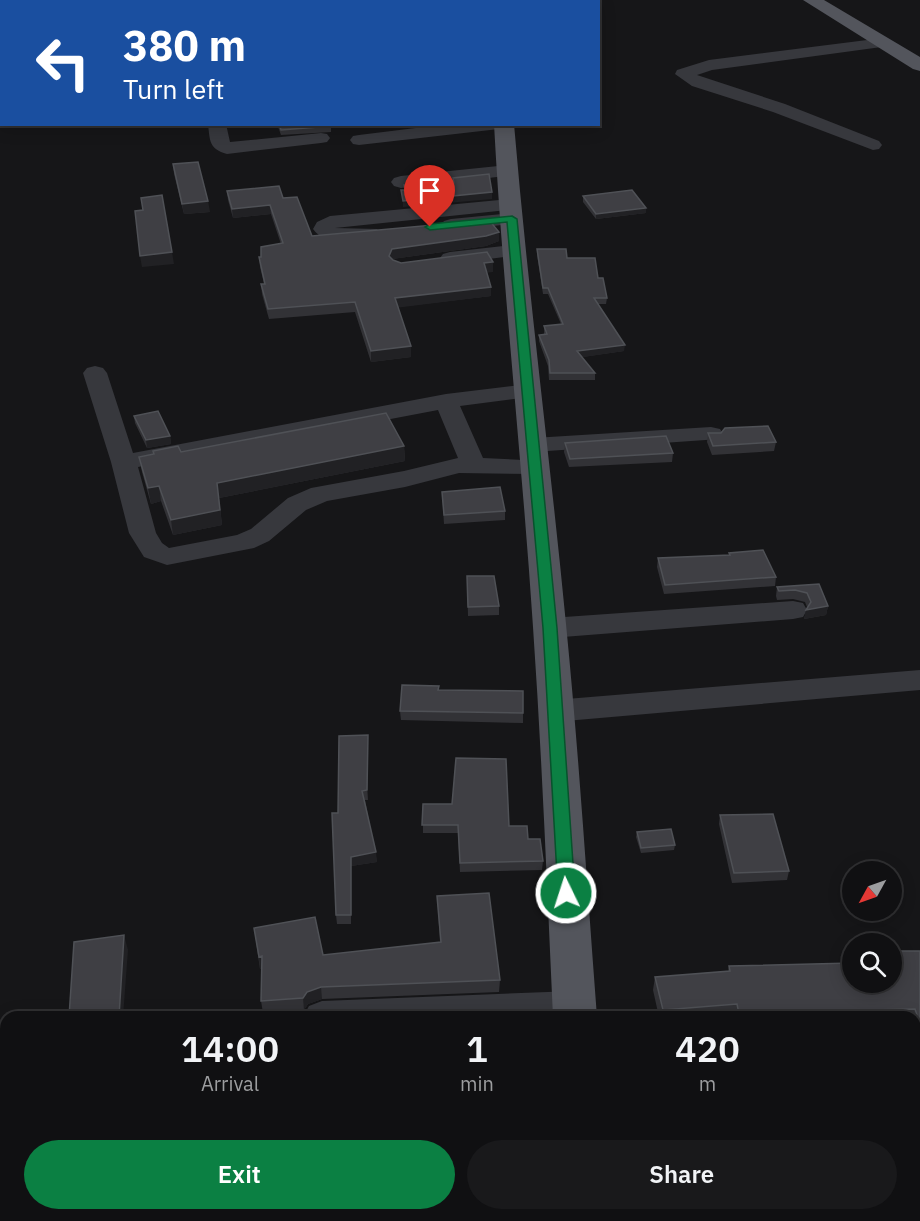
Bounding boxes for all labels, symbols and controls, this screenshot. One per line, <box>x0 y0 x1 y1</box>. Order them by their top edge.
text: 380 m <box>123 18 246 73</box>
icon: left <box>24 24 102 102</box>
text: Turn left <box>123 71 224 106</box>
pin <box>404 165 455 227</box>
icon: arrive <box>413 174 446 207</box>
position arrow <box>534 861 598 925</box>
north arrow <box>842 861 902 921</box>
map controls <box>842 861 902 993</box>
button: search <box>842 933 902 993</box>
text: 14:00 <box>181 1025 279 1072</box>
text: 1 <box>466 1025 488 1072</box>
text: 420 <box>675 1025 740 1072</box>
text: Arrival <box>201 1070 259 1097</box>
text: min <box>460 1070 494 1097</box>
text: m <box>699 1070 716 1097</box>
button: Exit <box>24 1140 455 1209</box>
button: Share <box>467 1140 897 1209</box>

